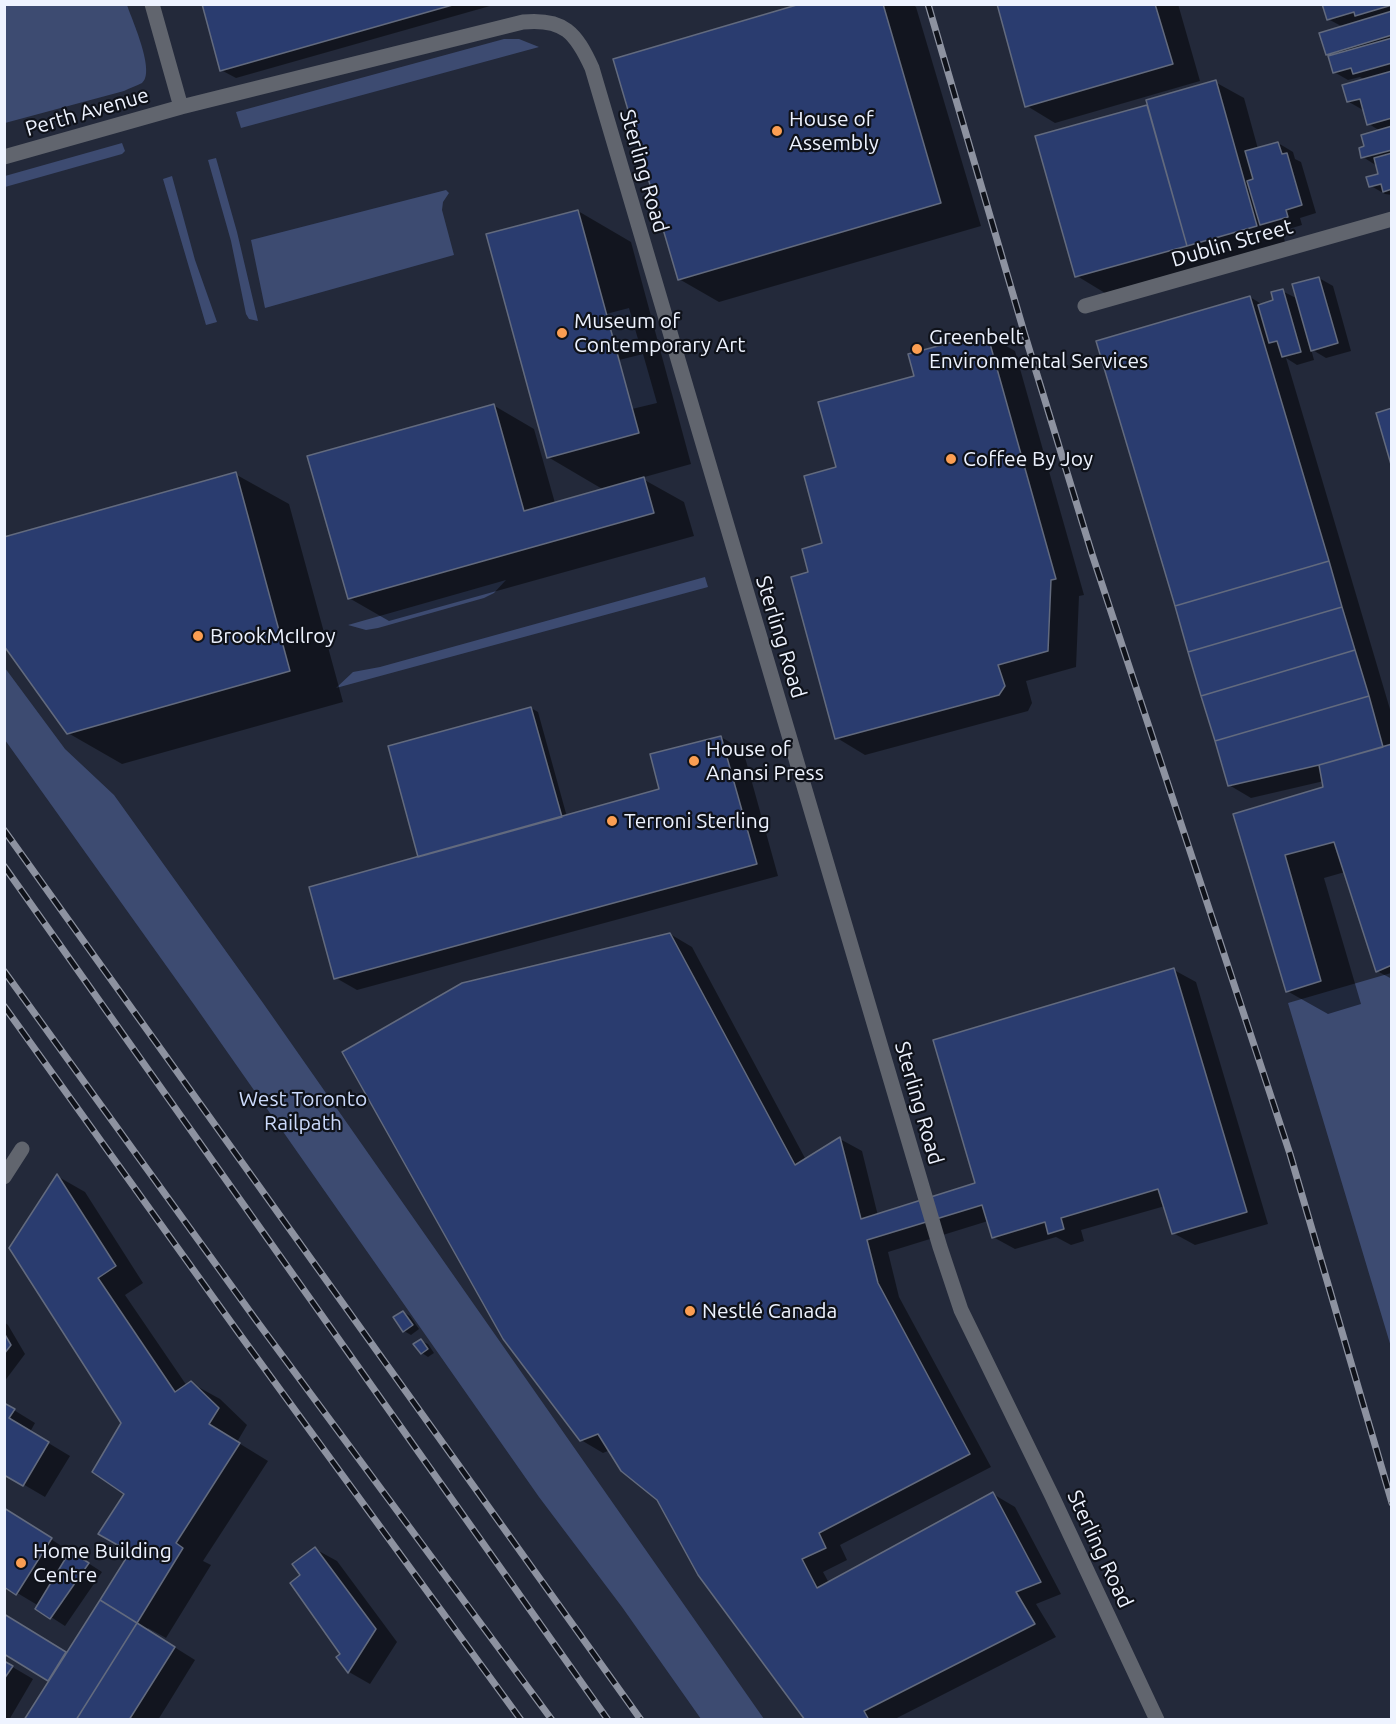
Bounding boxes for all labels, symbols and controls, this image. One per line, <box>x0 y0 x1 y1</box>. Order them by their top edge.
street label: Perth Avenue <box>22 82 152 142</box>
place label: House of Assembly <box>789 106 879 156</box>
street label: Sterling Road <box>614 107 674 235</box>
marker: House of Assembly <box>770 124 784 138</box>
street label: Dublin Street <box>1168 214 1296 272</box>
place label: Museum of Contemporary Art <box>574 308 746 358</box>
place label: Greenbelt Environmental Services <box>929 324 1148 374</box>
marker: Museum of Contemporary Art <box>555 326 569 340</box>
marker: Greenbelt Environmental Services <box>910 342 924 356</box>
place label: Coffee By Joy <box>963 446 1093 472</box>
marker: Coffee By Joy <box>944 452 958 466</box>
street label: Sterling Road <box>750 573 812 701</box>
place label: BrookMcIlroy <box>210 623 336 649</box>
marker: BrookMcIlroy <box>191 629 205 643</box>
place label: House of Anansi Press <box>706 736 824 786</box>
marker: House of Anansi Press <box>687 754 701 768</box>
place label: Terroni Sterling <box>624 808 770 834</box>
marker: Terroni Sterling <box>605 814 619 828</box>
street label: Sterling Road <box>889 1039 949 1167</box>
park label: West Toronto Railpath <box>239 1086 367 1136</box>
place label: Nestlé Canada <box>702 1298 837 1324</box>
marker: Nestlé Canada <box>683 1304 697 1318</box>
street label: Sterling Road <box>1062 1486 1138 1612</box>
place label: Home Building Centre <box>33 1538 172 1588</box>
marker: Home Building Centre <box>14 1556 28 1570</box>

